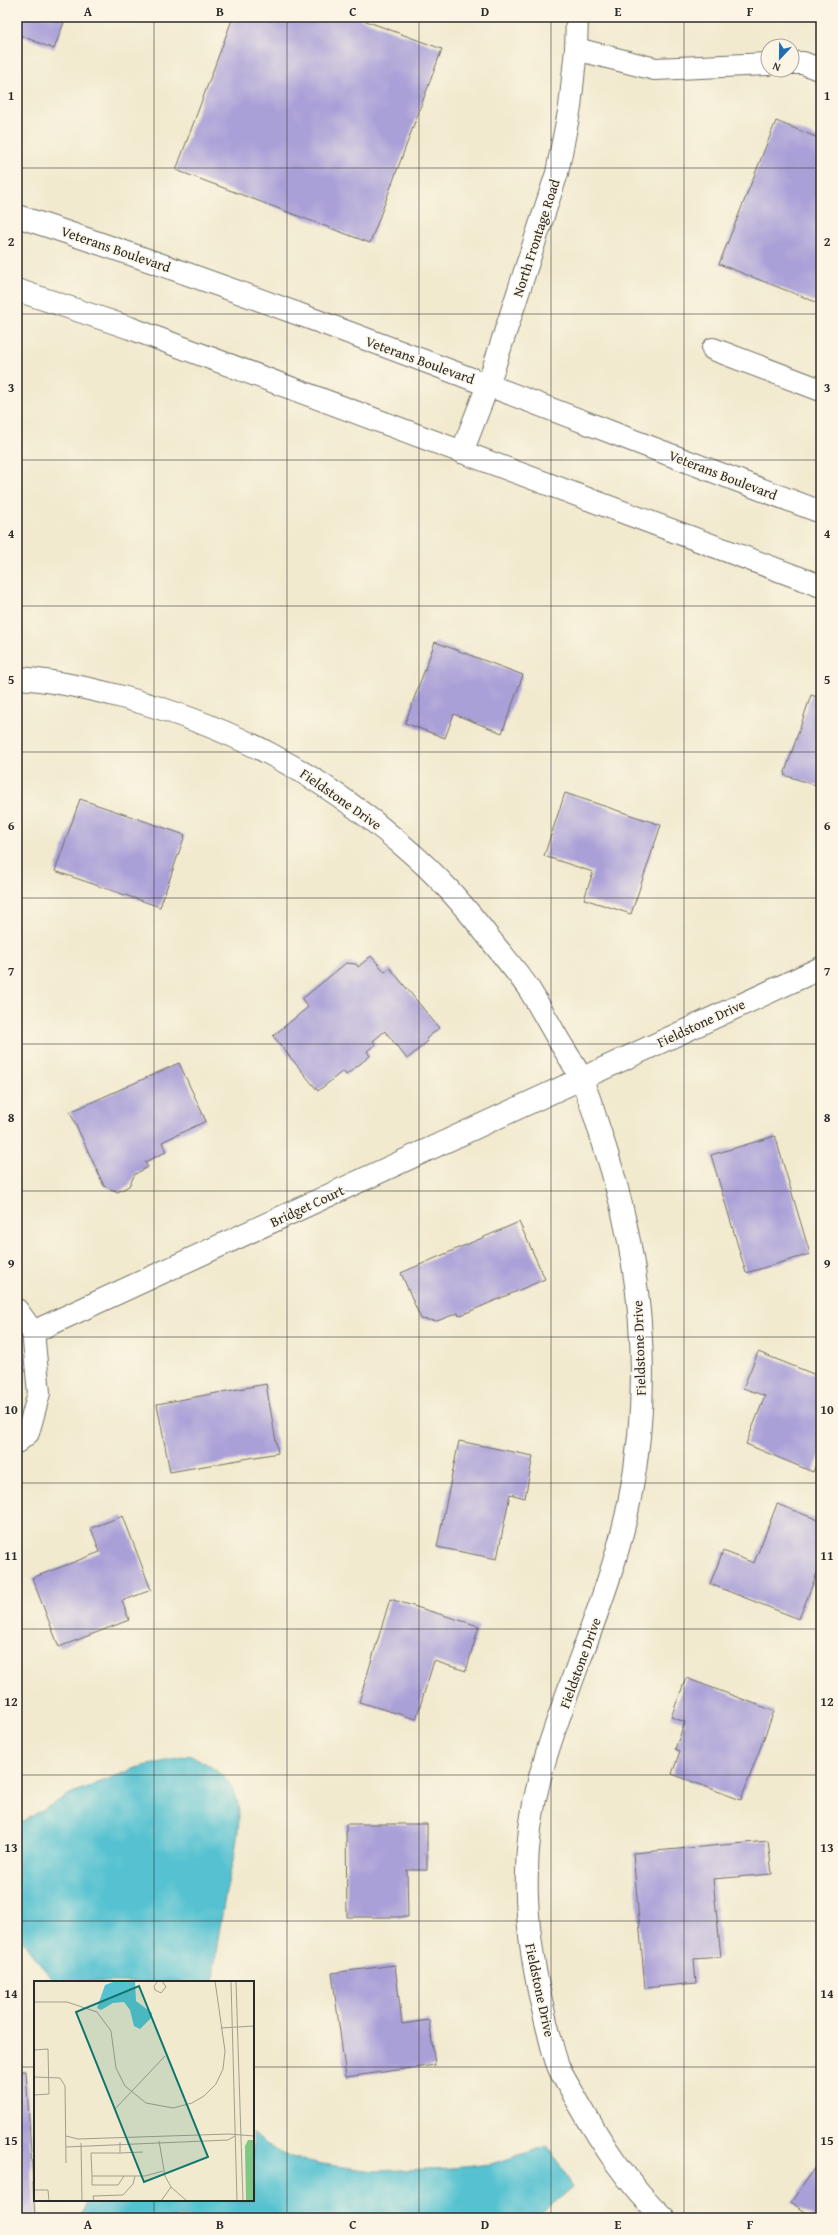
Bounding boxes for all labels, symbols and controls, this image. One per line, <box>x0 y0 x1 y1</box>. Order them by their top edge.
text: A <box>84 2 93 21</box>
text: B <box>216 2 224 21</box>
text: C <box>349 2 357 21</box>
text: D <box>481 2 489 21</box>
text: E <box>615 2 622 21</box>
text: F <box>747 2 754 21</box>
north arrow <box>760 38 800 78</box>
text: N <box>769 58 783 76</box>
text: 1 <box>8 86 14 105</box>
text: 1 <box>824 86 830 105</box>
street label: North Frontage Road <box>508 176 565 299</box>
street label: Veterans Boulevard <box>58 221 174 277</box>
text: 2 <box>8 232 15 251</box>
text: 2 <box>824 232 831 251</box>
street label: Veterans Boulevard <box>363 331 478 389</box>
text: 3 <box>8 378 14 397</box>
text: 3 <box>824 378 830 397</box>
street label: Veterans Boulevard <box>666 445 781 505</box>
text: 4 <box>8 524 15 543</box>
text: 4 <box>824 524 831 543</box>
text: 5 <box>8 670 15 689</box>
text: 5 <box>824 670 831 689</box>
street label: Fieldstone Drive <box>296 763 386 835</box>
text: 6 <box>8 816 15 835</box>
text: 6 <box>824 816 831 835</box>
text: 7 <box>8 962 15 981</box>
text: 7 <box>824 962 831 981</box>
street label: Fieldstone Drive <box>654 994 749 1052</box>
text: 8 <box>8 1108 15 1127</box>
text: 8 <box>824 1108 831 1127</box>
street label: Bridget Court <box>267 1180 347 1232</box>
text: 9 <box>8 1254 15 1273</box>
text: 9 <box>824 1254 831 1273</box>
street label: Fieldstone Drive <box>627 1300 651 1396</box>
text: 10 <box>4 1400 18 1419</box>
text: 10 <box>820 1400 834 1419</box>
text: 11 <box>4 1546 18 1565</box>
text: 11 <box>820 1546 834 1565</box>
street label: Fieldstone Drive <box>554 1614 606 1711</box>
text: 12 <box>4 1692 18 1711</box>
text: 12 <box>820 1692 834 1711</box>
text: 13 <box>4 1838 18 1857</box>
text: 13 <box>820 1838 834 1857</box>
street label: Fieldstone Drive <box>520 1941 560 2039</box>
inset map <box>34 1981 254 2201</box>
text: 14 <box>4 1984 18 2003</box>
text: 14 <box>820 1984 834 2003</box>
text: 15 <box>4 2131 18 2150</box>
text: 15 <box>820 2131 834 2150</box>
text: A <box>84 2215 93 2234</box>
text: B <box>216 2215 224 2234</box>
text: C <box>349 2215 357 2234</box>
text: D <box>481 2215 489 2234</box>
text: E <box>615 2215 622 2234</box>
text: F <box>747 2215 754 2234</box>

